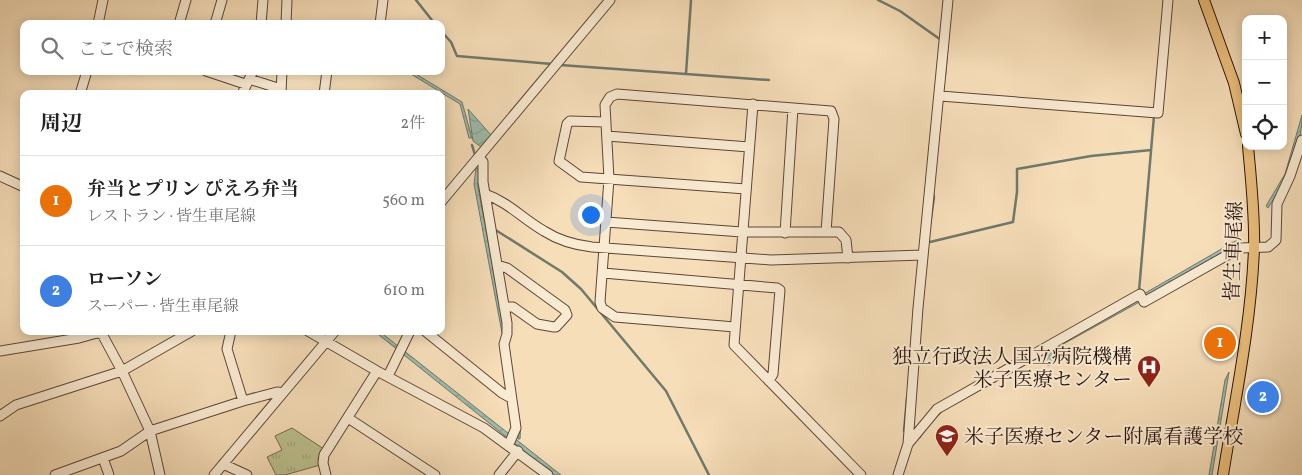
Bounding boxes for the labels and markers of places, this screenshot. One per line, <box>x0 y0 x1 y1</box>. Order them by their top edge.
pin: 1 <box>1204 324 1236 362</box>
place label: 独立行政法人国立病院機構 米子医療センター <box>892 344 1132 395</box>
hospital icon: 独立行政法人国立病院機構 米子医療センター <box>1136 354 1162 388</box>
pin: 2 <box>1247 378 1279 416</box>
school or university icon: 米子医療センター附属看護学校 <box>934 423 960 457</box>
place label: 米子医療センター附属看護学校 <box>964 424 1243 452</box>

